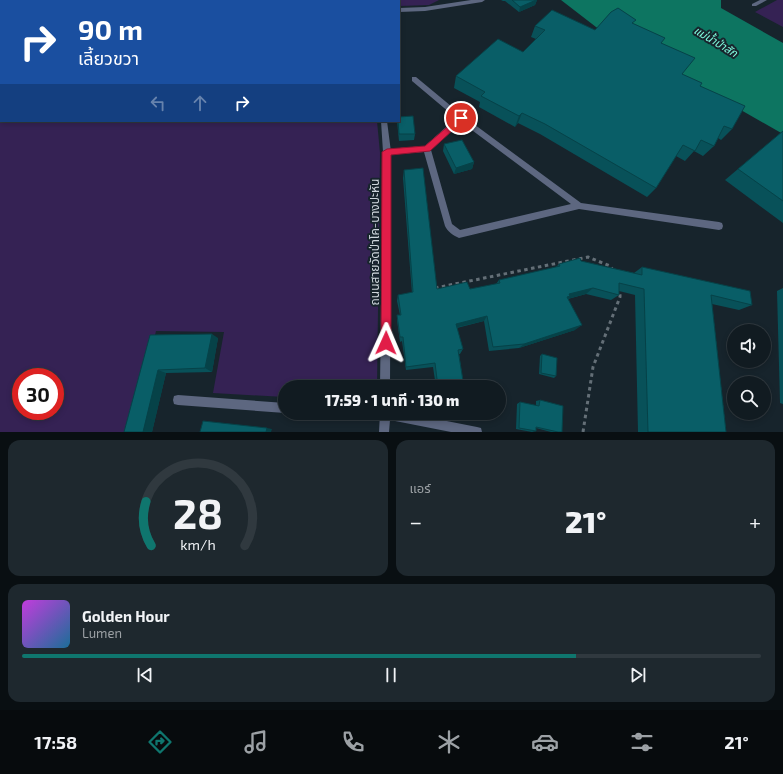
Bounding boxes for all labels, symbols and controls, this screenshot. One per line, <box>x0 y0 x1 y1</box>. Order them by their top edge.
text: 90 m <box>78 12 143 46</box>
icon: right <box>12 16 64 68</box>
water label: แม่น้ำป่าสัก <box>692 22 741 59</box>
text: เลี้ยวขวา <box>78 47 139 69</box>
icon: left <box>147 92 169 114</box>
icon: ahead <box>189 92 211 114</box>
icon: right <box>231 92 253 114</box>
pin <box>444 101 478 135</box>
icon: arrive <box>450 107 472 129</box>
street label: ถนนสายวัดป่าโค-บางปะหัน <box>367 179 381 305</box>
position arrow <box>365 322 407 364</box>
map controls <box>727 324 771 420</box>
button: sound <box>727 324 771 368</box>
speed limit sign: 30 <box>12 368 64 420</box>
button: search <box>727 376 771 420</box>
text: 17:59 · 1 นาที · 130 m <box>325 391 459 409</box>
text: แอร์ <box>410 480 431 496</box>
text: 28 <box>173 487 223 537</box>
text: 21° <box>565 503 606 539</box>
text: − <box>410 508 422 534</box>
text: + <box>749 508 761 534</box>
text: km/h <box>180 536 215 553</box>
text: Golden Hour <box>82 607 170 625</box>
text: Lumen <box>82 625 122 641</box>
icon: previous <box>134 664 156 686</box>
icon: pause <box>380 664 402 686</box>
icon: next <box>627 664 649 686</box>
icon: directions <box>146 728 174 756</box>
icon: music <box>242 728 270 756</box>
icon: phone <box>339 728 367 756</box>
icon: climate <box>435 728 463 756</box>
icon: car <box>531 728 559 756</box>
icon: filters <box>628 728 656 756</box>
text: 17:58 <box>34 731 77 753</box>
text: 21° <box>724 731 749 753</box>

